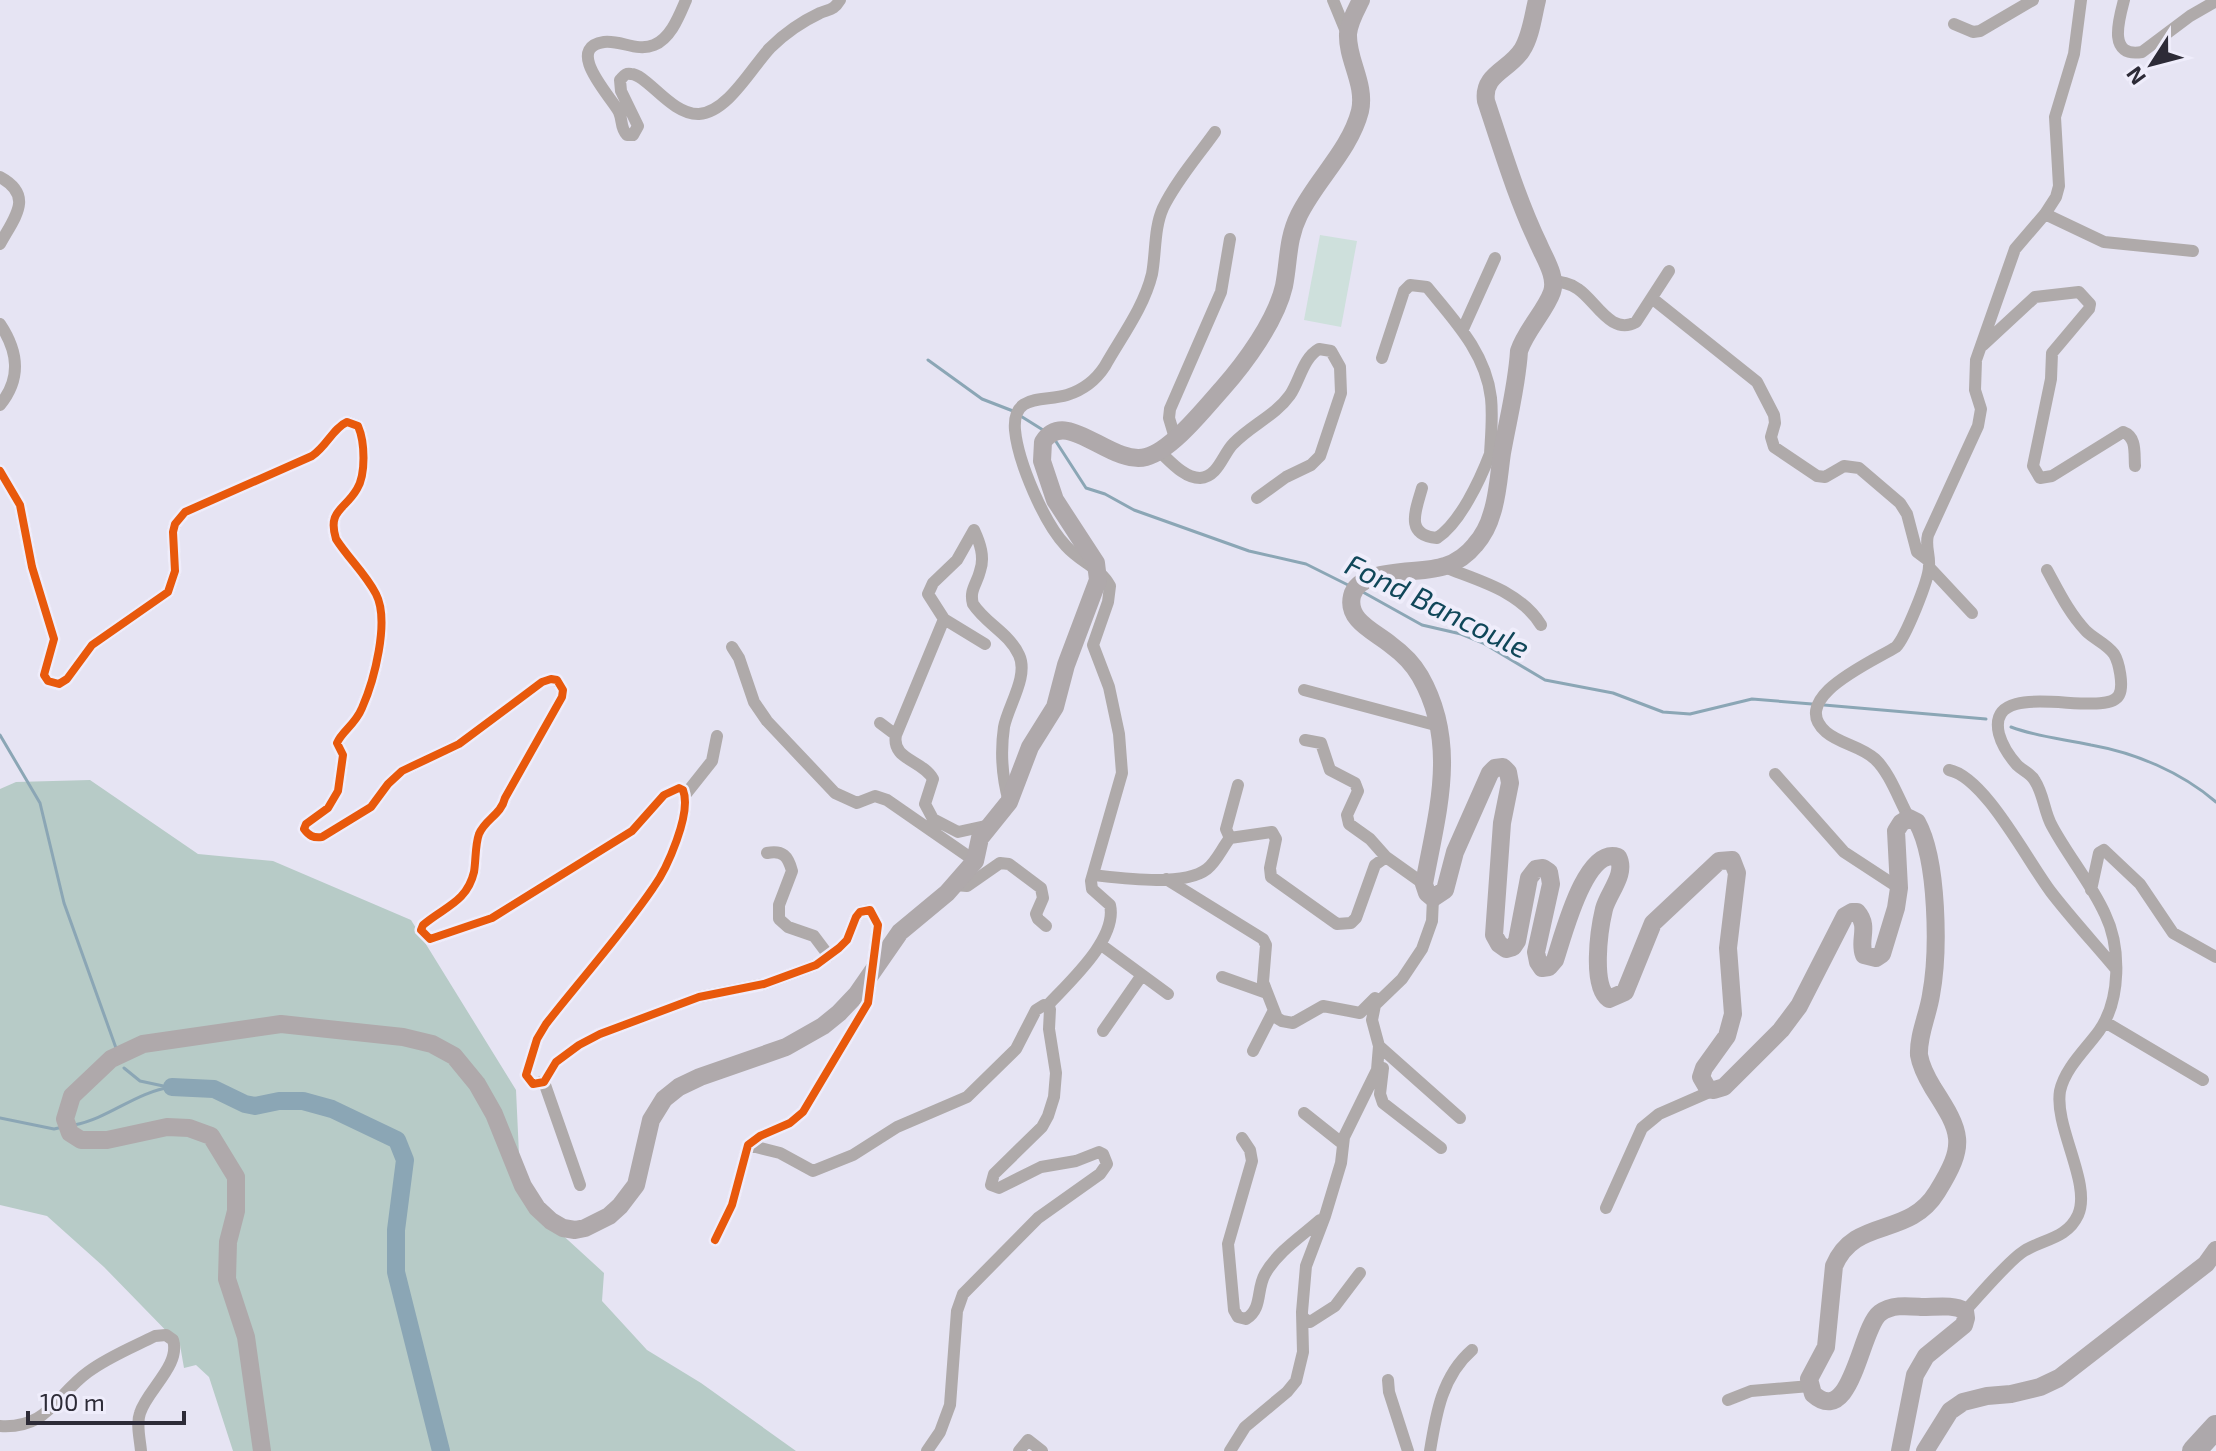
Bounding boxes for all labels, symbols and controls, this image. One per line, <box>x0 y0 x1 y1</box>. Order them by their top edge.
north arrow <box>2112 24 2192 104</box>
text: N <box>2120 62 2150 90</box>
water label: Fond Bancoule <box>1340 545 1536 665</box>
scale bar <box>28 1375 184 1425</box>
text: 100 m <box>40 1387 105 1416</box>

